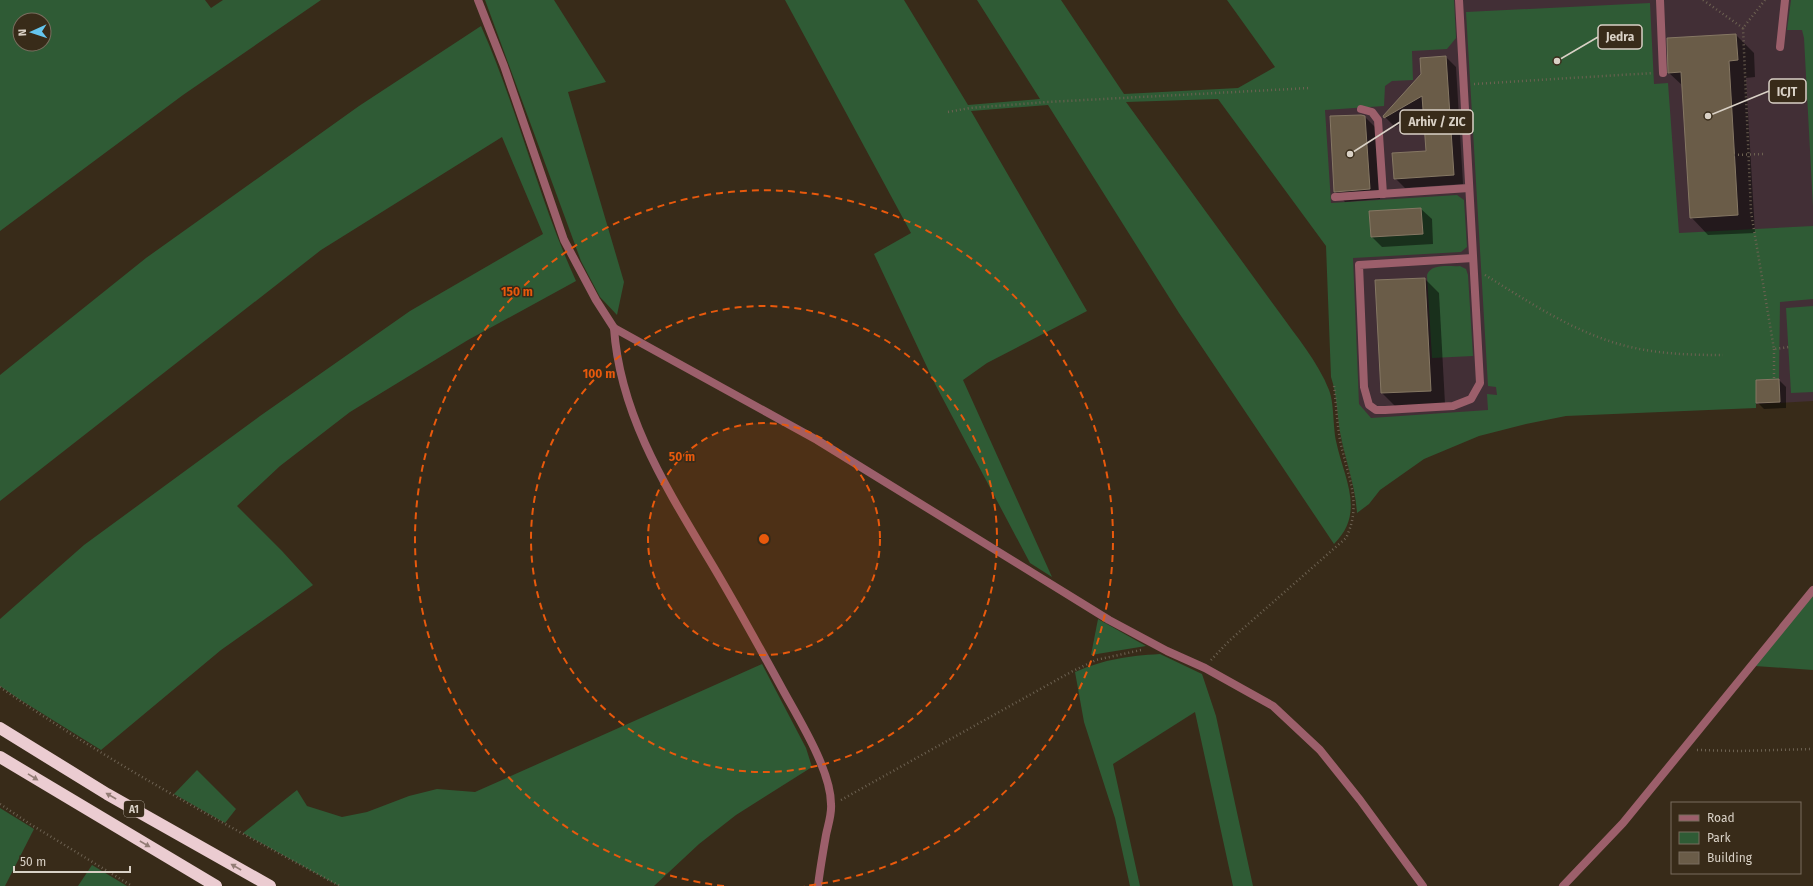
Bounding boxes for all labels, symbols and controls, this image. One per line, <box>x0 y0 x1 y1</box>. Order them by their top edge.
north arrow <box>12 12 52 52</box>
callout: Jedra <box>1598 25 1642 49</box>
text: N <box>16 29 29 36</box>
text: Jedra <box>1605 30 1635 44</box>
callout: ICJT <box>1769 79 1806 103</box>
text: ICJT <box>1777 85 1798 99</box>
callout: Arhiv / ZIC <box>1400 110 1473 134</box>
text: Arhiv / ZIC <box>1407 115 1466 129</box>
text: 150 m <box>501 285 533 299</box>
text: 100 m <box>583 367 615 381</box>
text: 50 m <box>669 450 695 464</box>
centre of rings <box>757 532 771 546</box>
one-way arrow <box>28 773 38 781</box>
one-way arrow <box>105 792 117 799</box>
road number: A1 <box>124 801 144 817</box>
legend <box>1671 802 1801 874</box>
text: Road <box>1707 811 1735 825</box>
text: Park <box>1707 831 1731 845</box>
one-way arrow <box>140 840 150 848</box>
scale bar <box>14 848 130 874</box>
text: Building <box>1707 851 1753 865</box>
text: 50 m <box>20 855 46 869</box>
one-way arrow <box>230 863 242 870</box>

